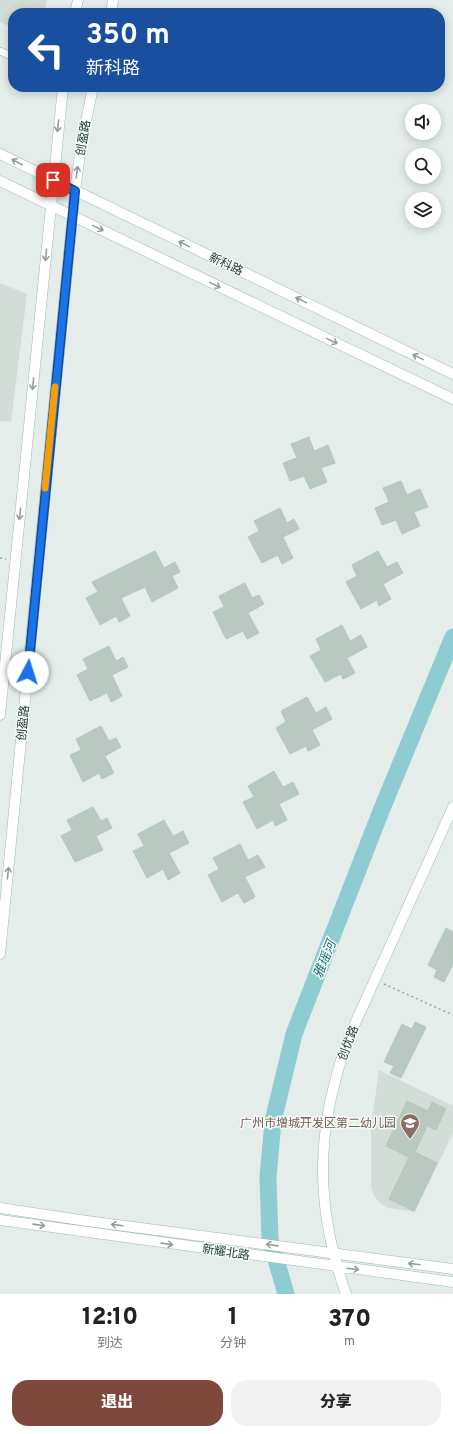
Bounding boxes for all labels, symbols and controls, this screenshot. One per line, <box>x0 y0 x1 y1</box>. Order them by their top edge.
text: 350 m <box>86 18 170 54</box>
icon: left <box>20 24 72 76</box>
text: 新科路 <box>86 58 140 81</box>
map controls <box>405 104 441 228</box>
button: sound <box>405 104 441 140</box>
one-way arrow <box>55 119 62 132</box>
street label: 创盈路 <box>73 119 95 157</box>
button: search <box>405 148 441 184</box>
one-way arrow <box>11 158 23 165</box>
pin <box>36 163 70 197</box>
one-way arrow <box>73 166 81 179</box>
icon: arrive <box>42 169 64 191</box>
button: layers <box>405 192 441 228</box>
one-way arrow <box>92 225 104 232</box>
one-way arrow <box>178 240 190 247</box>
one-way arrow <box>42 248 49 261</box>
street label: 新科路 <box>206 250 245 280</box>
one-way arrow <box>209 282 221 289</box>
one-way arrow <box>295 296 307 303</box>
one-way arrow <box>326 338 338 345</box>
one-way arrow <box>412 353 424 360</box>
one-way arrow <box>30 378 37 391</box>
one-way arrow <box>17 507 24 520</box>
position arrow <box>7 651 49 693</box>
street label: 创盈路 <box>14 704 34 742</box>
one-way arrow <box>4 867 12 880</box>
water label: 雅瑶河 <box>311 936 342 981</box>
street label: 创优路 <box>335 1024 363 1063</box>
school or university icon: 广州市增城开发区第二幼儿园 <box>399 1112 421 1140</box>
place label: 广州市增城开发区第二幼儿园 <box>240 1116 396 1132</box>
one-way arrow <box>32 1221 45 1229</box>
one-way arrow <box>111 1221 124 1229</box>
one-way arrow <box>160 1240 173 1248</box>
street label: 新耀北路 <box>201 1242 251 1264</box>
one-way arrow <box>266 1242 279 1249</box>
one-way arrow <box>408 1260 421 1268</box>
one-way arrow <box>346 1265 359 1273</box>
text: 12:10 <box>82 1303 138 1333</box>
text: 1 <box>228 1303 238 1333</box>
text: 370 <box>328 1305 371 1335</box>
text: m <box>344 1334 355 1350</box>
text: 到达 <box>97 1336 123 1352</box>
text: 分钟 <box>220 1336 246 1352</box>
button: 退出 <box>12 1380 223 1426</box>
button: 分享 <box>231 1380 441 1426</box>

